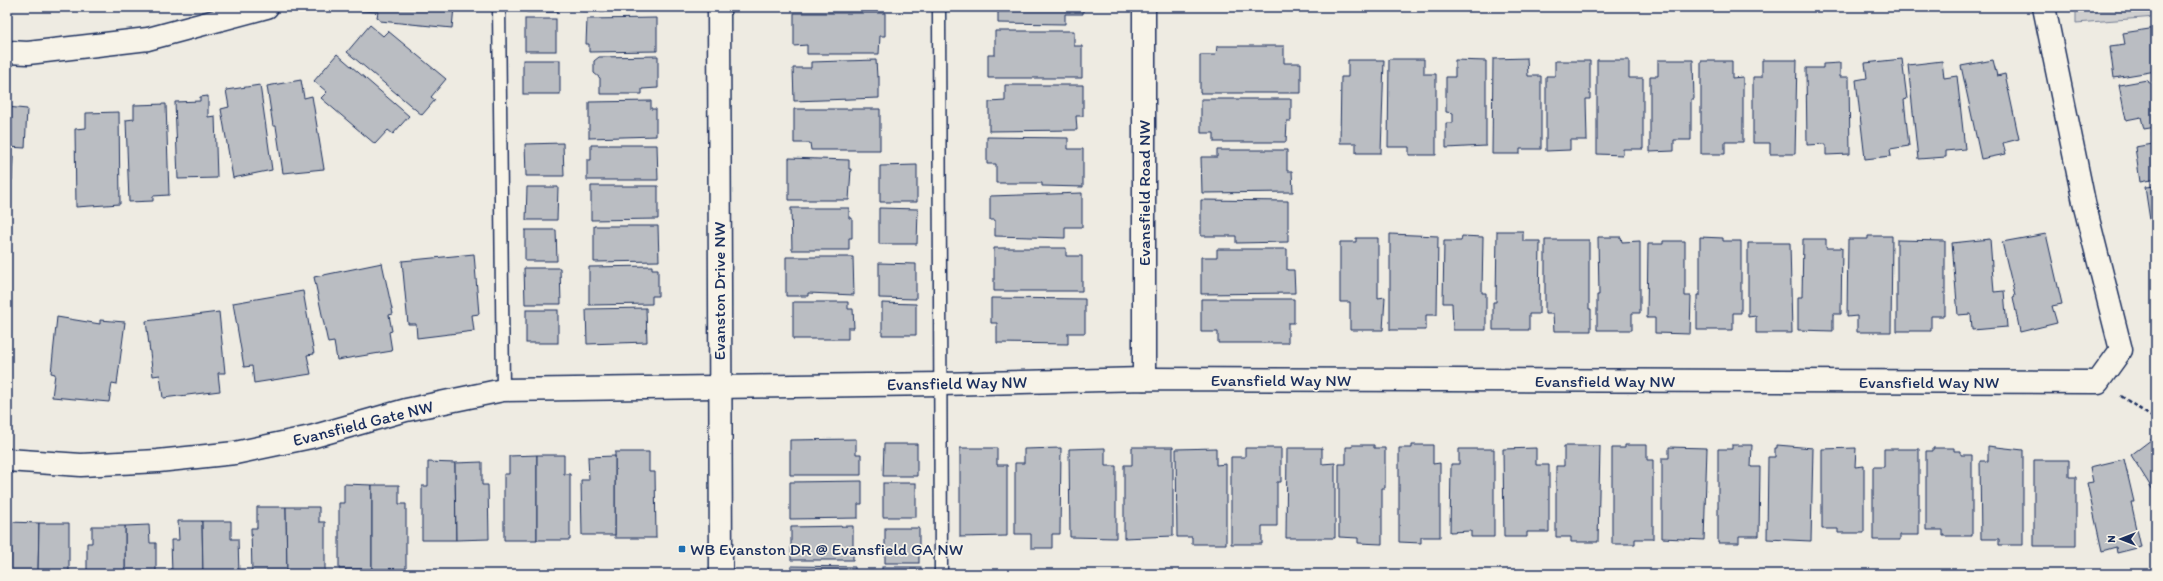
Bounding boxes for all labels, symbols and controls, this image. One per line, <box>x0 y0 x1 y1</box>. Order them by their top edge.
street label: Evansfield Road NW <box>1134 120 1154 266</box>
street label: Evanston Drive NW <box>709 221 729 360</box>
street label: Evansfield Way NW <box>1211 370 1352 390</box>
street label: Evansfield Way NW <box>1535 371 1676 391</box>
street label: Evansfield Way NW <box>887 372 1028 394</box>
street label: Evansfield Way NW <box>1859 372 2000 392</box>
street label: Evansfield Gate NW <box>291 396 436 450</box>
north arrow <box>2101 519 2141 559</box>
text: N <box>2105 535 2118 543</box>
place label: WB Evanston DR @ Evansfield GA NW <box>690 539 964 559</box>
marker: WB Evanston DR @ Evansfield GA NW <box>677 544 687 554</box>

